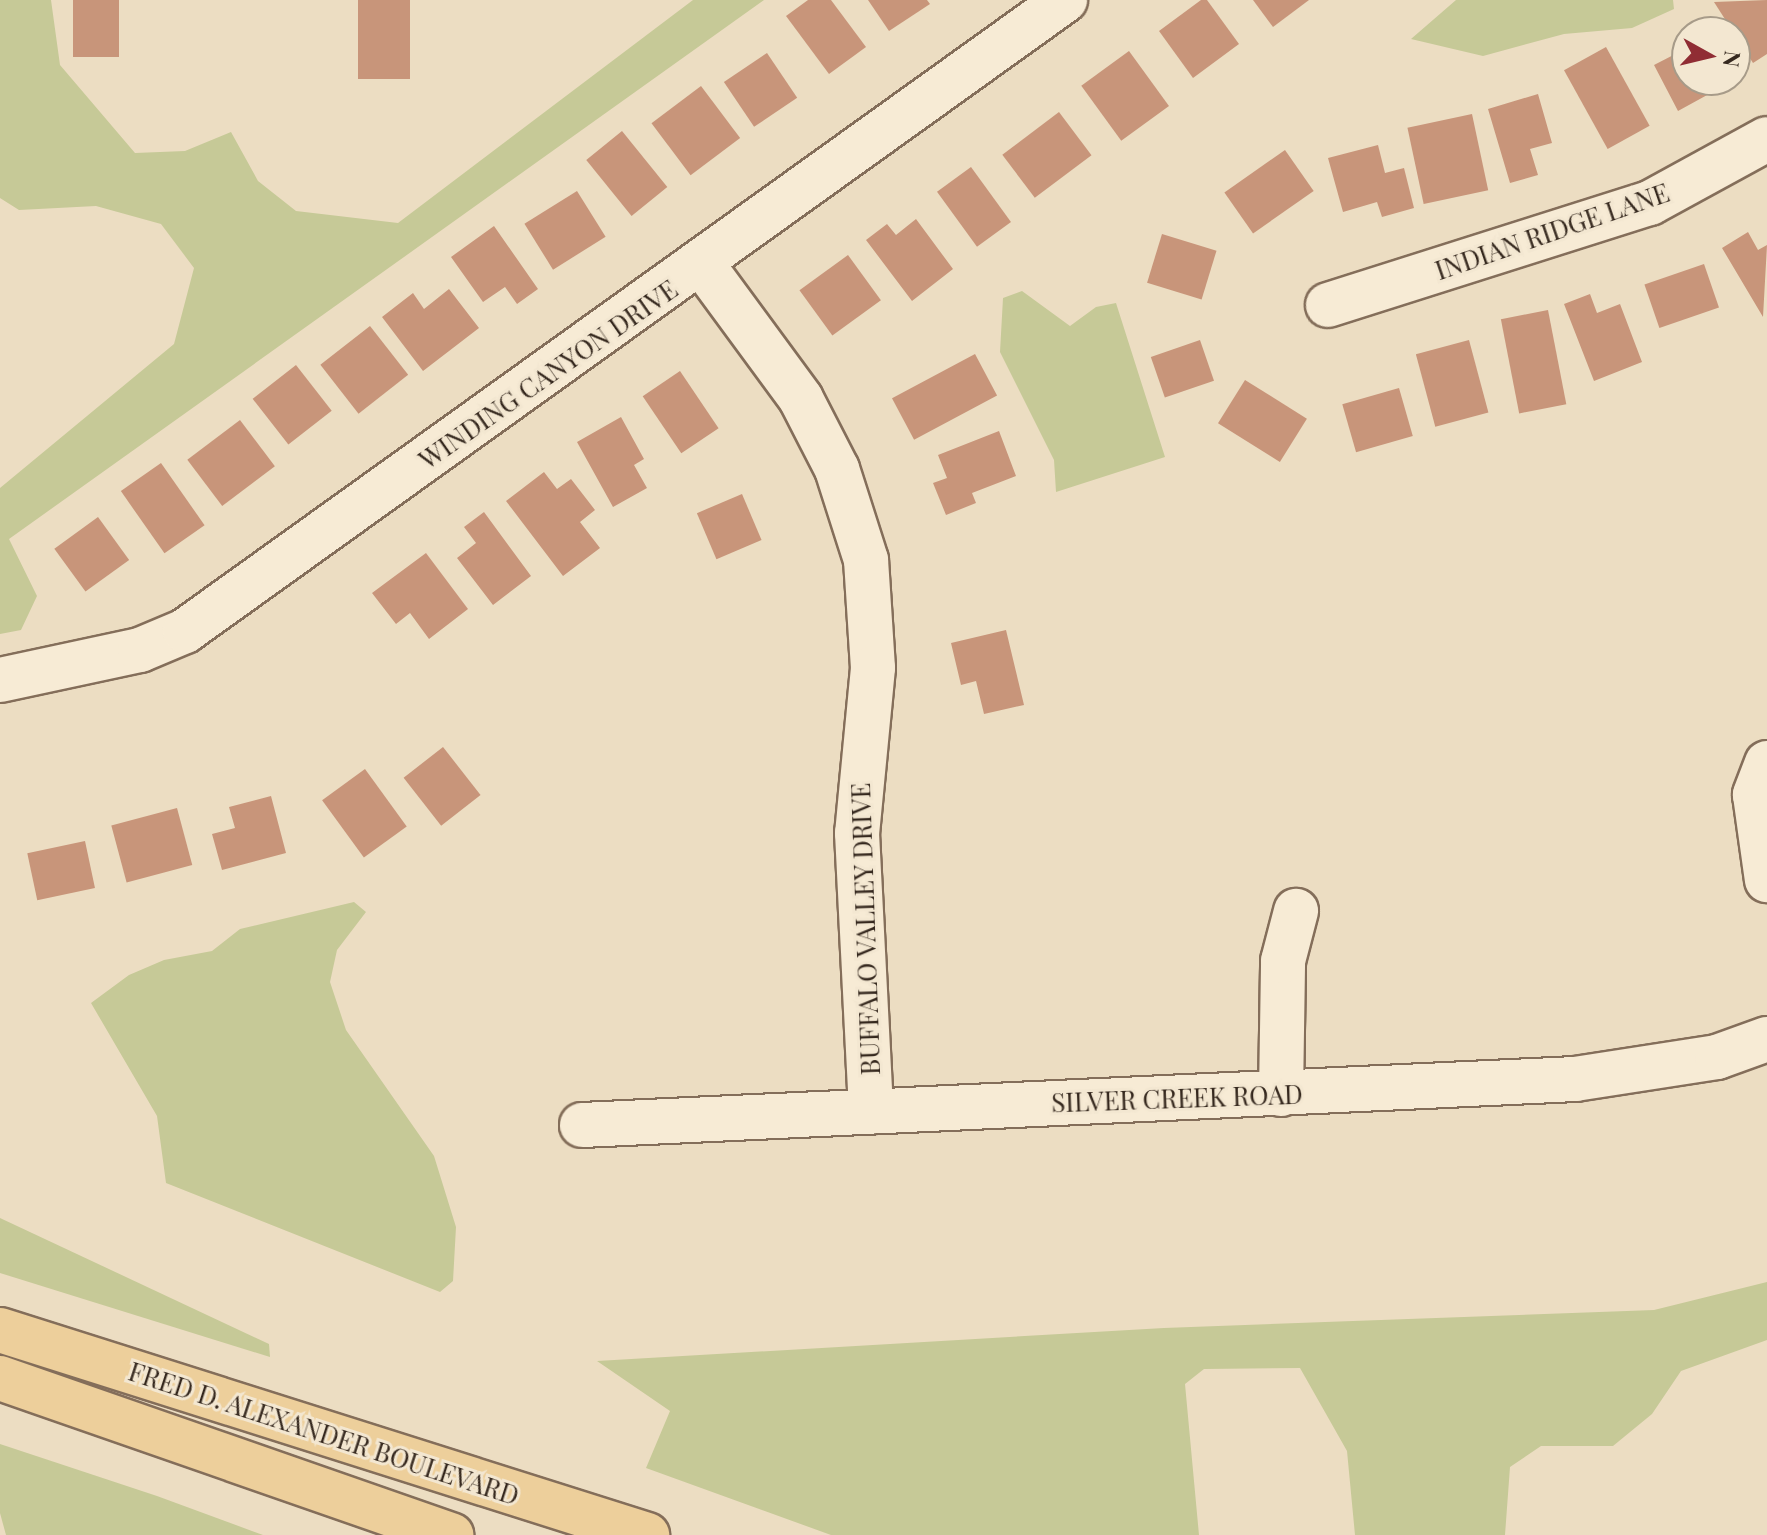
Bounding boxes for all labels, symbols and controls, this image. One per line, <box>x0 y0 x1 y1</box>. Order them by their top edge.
north arrow <box>1671 16 1751 96</box>
text: N <box>1717 49 1749 69</box>
street label: INDIAN RIDGE LANE <box>1431 176 1673 286</box>
street label: WINDING CANYON DRIVE <box>413 273 683 475</box>
street label: BUFFALO VALLEY DRIVE <box>844 781 886 1077</box>
street label: SILVER CREEK ROAD <box>1051 1078 1303 1118</box>
street label: FRED D. ALEXANDER BOULEVARD <box>124 1355 524 1511</box>

